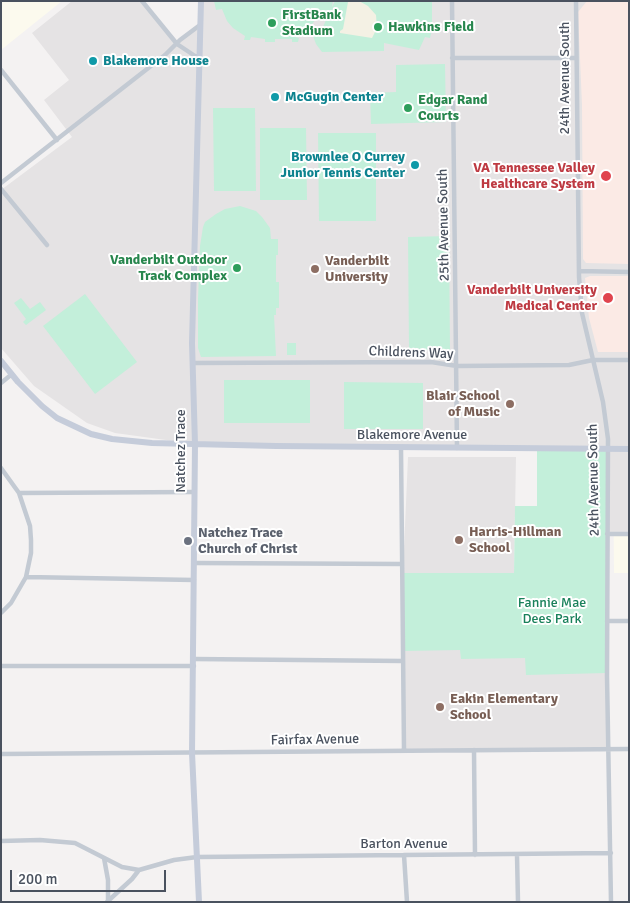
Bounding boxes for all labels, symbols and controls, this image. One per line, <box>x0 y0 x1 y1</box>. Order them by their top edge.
place label: FirstBank Stadium <box>282 7 341 40</box>
marker: FirstBank Stadium <box>266 17 278 29</box>
place label: Hawkins Field <box>388 19 474 35</box>
marker: Hawkins Field <box>372 21 384 33</box>
street label: 24th Avenue South <box>557 22 573 134</box>
place label: Blakemore House <box>103 53 209 69</box>
marker: Blakemore House <box>87 55 99 67</box>
place label: McGugin Center <box>285 89 383 105</box>
marker: McGugin Center <box>269 91 281 103</box>
place label: Edgar Rand Courts <box>418 92 488 124</box>
marker: Edgar Rand Courts <box>402 102 414 114</box>
place label: Brownlee O Currey Junior Tennis Center <box>281 149 405 182</box>
marker: Brownlee O Currey Junior Tennis Center <box>409 159 421 171</box>
place label: VA Tennessee Valley Healthcare System <box>473 160 595 192</box>
street label: 25th Avenue South <box>435 168 453 282</box>
marker: VA Tennessee Valley Healthcare System <box>599 169 613 183</box>
place label: Vanderbilt Outdoor Track Complex <box>110 252 227 284</box>
place label: Vanderbilt University <box>325 253 389 286</box>
marker: Vanderbilt Outdoor Track Complex <box>231 262 243 274</box>
marker: Vanderbilt University <box>309 263 321 275</box>
place label: Vanderbilt University Medical Center <box>467 282 597 314</box>
marker: Vanderbilt University Medical Center <box>601 291 615 305</box>
street label: Childrens Way <box>368 343 454 363</box>
place label: Blair School of Music <box>426 388 500 421</box>
marker: Blair School of Music <box>504 398 516 410</box>
street label: Natchez Trace <box>173 409 189 493</box>
street label: 24th Avenue South <box>585 423 603 537</box>
street label: Blakemore Avenue <box>357 427 467 443</box>
place label: Harris-Hillman School <box>469 524 561 556</box>
place label: Natchez Trace Church of Christ <box>198 525 298 558</box>
marker: Harris-Hillman School <box>453 534 465 546</box>
marker: Natchez Trace Church of Christ <box>182 535 194 547</box>
park label: Fannie Mae Dees Park <box>518 595 586 628</box>
place label: Eakin Elementary School <box>450 691 558 724</box>
marker: Eakin Elementary School <box>434 701 446 713</box>
street label: Fairfax Avenue <box>271 731 359 749</box>
street label: Barton Avenue <box>360 836 448 852</box>
scale bar <box>12 860 169 892</box>
text: 200 m <box>18 870 58 888</box>

